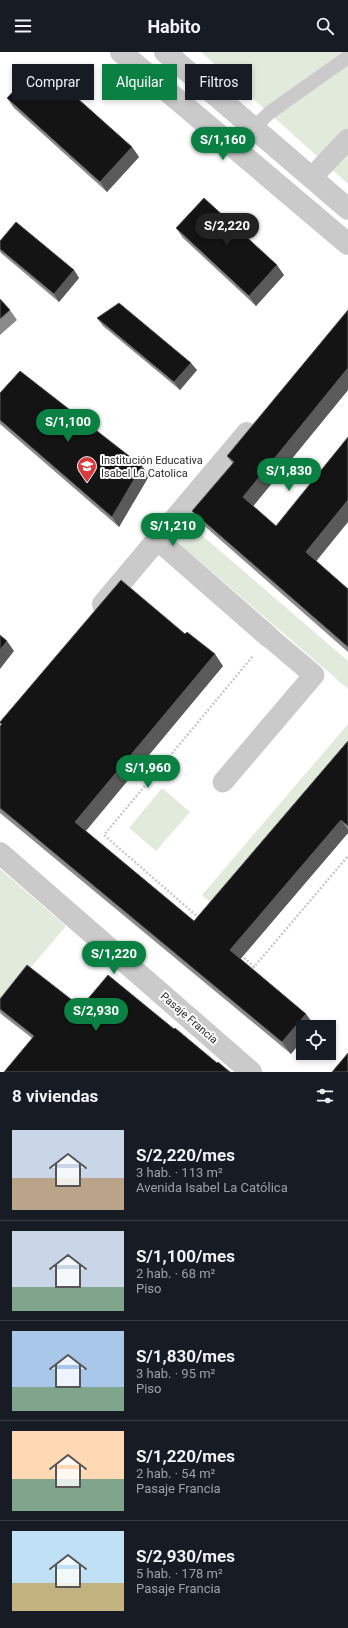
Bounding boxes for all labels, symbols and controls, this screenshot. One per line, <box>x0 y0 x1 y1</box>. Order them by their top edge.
icon: menu <box>12 15 34 37</box>
icon: search <box>314 15 336 37</box>
text: Habito <box>147 16 201 37</box>
chip: Comprar <box>12 64 94 100</box>
chip: Alquilar <box>102 64 177 100</box>
chip: Filtros <box>185 64 252 100</box>
pin: S/1,160 <box>186 127 260 161</box>
text: S/1,160 <box>200 132 246 147</box>
pin: S/2,220 <box>190 213 264 247</box>
text: S/2,220 <box>204 218 250 233</box>
pin: S/1,100 <box>31 409 105 443</box>
text: S/1,100 <box>45 414 91 429</box>
place label: Institución Educativa Isabel La Catolica <box>101 454 203 480</box>
school or university icon: Institución Educativa Isabel La Catolica <box>76 455 98 483</box>
pin: S/1,830 <box>252 458 326 492</box>
text: S/1,830 <box>266 463 312 478</box>
pin: S/1,210 <box>136 513 210 547</box>
text: S/1,210 <box>150 518 196 533</box>
pin: S/1,960 <box>111 755 185 789</box>
text: S/1,960 <box>125 760 171 775</box>
pin: S/1,220 <box>77 941 151 975</box>
text: S/1,220 <box>91 946 137 961</box>
street label: Pasaje Francia <box>158 990 220 1046</box>
pin: S/2,930 <box>59 998 133 1032</box>
text: S/2,930 <box>73 1003 119 1018</box>
map controls <box>296 1020 336 1060</box>
button: locate <box>296 1020 336 1060</box>
icon: filters <box>314 1085 336 1107</box>
text: 8 viviendas <box>12 1086 98 1106</box>
text: S/2,220/mes <box>136 1145 235 1165</box>
icon: home <box>44 1146 92 1194</box>
text: 3 hab. · 113 m² <box>136 1165 223 1180</box>
text: Avenida Isabel La Católica <box>136 1180 288 1195</box>
text: S/1,100/mes <box>136 1246 235 1266</box>
icon: home <box>44 1247 92 1295</box>
text: 2 hab. · 68 m² <box>136 1266 215 1281</box>
text: Piso <box>136 1281 162 1296</box>
text: S/1,830/mes <box>136 1346 235 1366</box>
icon: home <box>44 1347 92 1395</box>
text: 3 hab. · 95 m² <box>136 1366 215 1381</box>
text: Piso <box>136 1381 162 1396</box>
text: S/1,220/mes <box>136 1446 235 1466</box>
icon: home <box>44 1447 92 1495</box>
text: 2 hab. · 54 m² <box>136 1466 215 1481</box>
text: Pasaje Francia <box>136 1481 221 1496</box>
text: S/2,930/mes <box>136 1546 235 1566</box>
icon: home <box>44 1547 92 1595</box>
text: 5 hab. · 178 m² <box>136 1566 223 1581</box>
text: Pasaje Francia <box>136 1581 221 1596</box>

